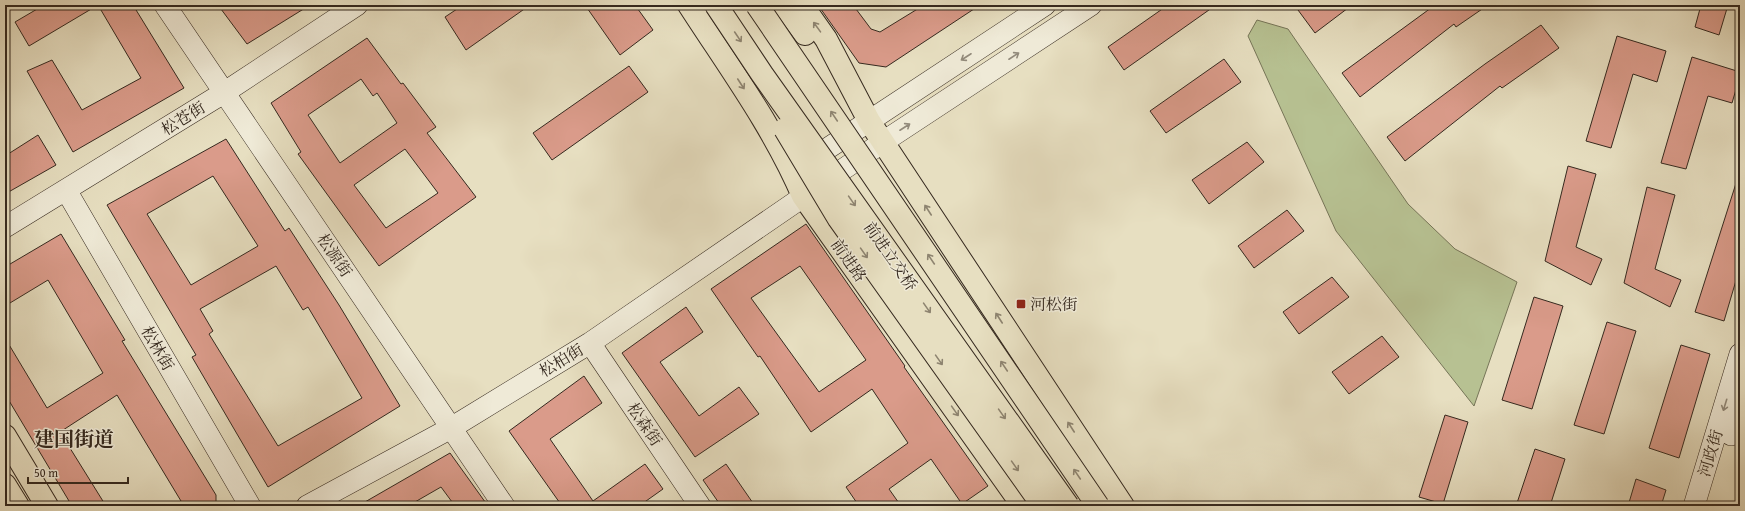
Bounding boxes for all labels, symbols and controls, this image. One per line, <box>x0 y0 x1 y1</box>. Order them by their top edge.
one-way arrow <box>813 21 821 32</box>
one-way arrow <box>734 32 742 43</box>
one-way arrow <box>1008 52 1019 60</box>
one-way arrow <box>960 54 972 62</box>
one-way arrow <box>737 79 745 90</box>
street label: 松苍街 <box>156 95 210 141</box>
one-way arrow <box>830 111 838 122</box>
one-way arrow <box>900 123 911 132</box>
one-way arrow <box>848 196 856 207</box>
one-way arrow <box>924 205 932 216</box>
street label: 前进立交桥 <box>858 216 924 296</box>
street label: 松源街 <box>312 228 358 282</box>
street label: 前进路 <box>825 233 873 287</box>
one-way arrow <box>860 248 868 259</box>
one-way arrow <box>926 253 935 264</box>
place label: 河松街 <box>1030 292 1078 316</box>
marker: 河松街 <box>1015 298 1027 310</box>
one-way arrow <box>923 302 931 313</box>
one-way arrow <box>995 312 1003 324</box>
street label: 松林街 <box>136 321 180 375</box>
street label: 松柏街 <box>534 337 588 383</box>
one-way arrow <box>935 354 943 365</box>
one-way arrow <box>999 360 1007 372</box>
street label: 松森街 <box>622 397 668 451</box>
one-way arrow <box>1720 399 1728 411</box>
one-way arrow <box>951 405 960 416</box>
one-way arrow <box>998 408 1006 419</box>
one-way arrow <box>1067 422 1075 433</box>
district label: 建国街道 <box>34 424 114 453</box>
street label: 河政街 <box>1692 427 1728 479</box>
scale bar <box>28 459 128 485</box>
one-way arrow <box>1011 460 1019 471</box>
text: 50 m <box>34 464 58 481</box>
one-way arrow <box>1072 468 1080 480</box>

